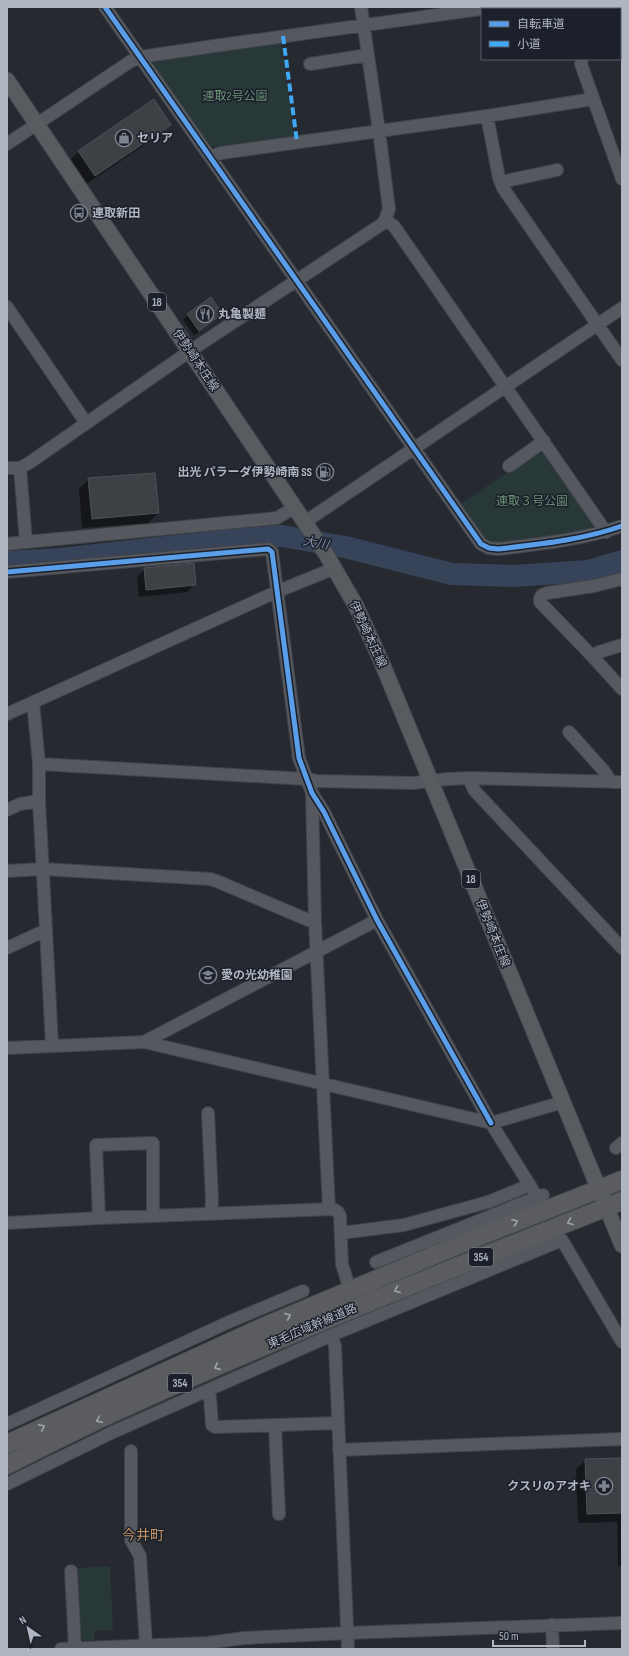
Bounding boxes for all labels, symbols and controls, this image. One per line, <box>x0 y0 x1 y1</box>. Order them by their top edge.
legend <box>481 8 621 60</box>
text: 自転車道 <box>517 17 565 32</box>
text: 小道 <box>517 37 541 52</box>
park label: 連取2号公園 <box>203 89 267 104</box>
shop icon: セリア <box>114 128 134 148</box>
place label: セリア <box>137 131 173 146</box>
bus stop icon: 連取新田 <box>69 203 89 223</box>
place label: 連取新田 <box>92 206 140 221</box>
road number: 18 <box>148 293 166 311</box>
restaurant icon: 丸亀製麺 <box>195 304 215 324</box>
place label: 丸亀製麺 <box>218 307 266 322</box>
street label: 伊勢崎本庄線 <box>169 326 222 394</box>
fuel station icon: 出光 パラーダ伊勢崎南 SS <box>315 462 335 482</box>
place label: 出光 パラーダ伊勢崎南 SS <box>178 465 313 480</box>
park label: 連取３号公園 <box>496 494 568 509</box>
water label: 大川 <box>302 533 332 553</box>
street label: 伊勢崎本庄線 <box>346 598 390 670</box>
road number: 18 <box>462 870 480 888</box>
street label: 伊勢崎本庄線 <box>472 897 513 969</box>
school or university icon: 愛の光幼稚園 <box>198 965 218 985</box>
place label: 愛の光幼稚園 <box>221 968 293 983</box>
one-way arrow <box>567 1217 574 1225</box>
one-way arrow <box>511 1219 518 1227</box>
road number: 354 <box>469 1248 493 1266</box>
one-way arrow <box>394 1286 401 1294</box>
street label: 東毛広域幹線道路 <box>265 1301 359 1352</box>
one-way arrow <box>284 1313 292 1321</box>
one-way arrow <box>214 1362 222 1370</box>
road number: 354 <box>168 1374 192 1392</box>
one-way arrow <box>95 1415 103 1423</box>
one-way arrow <box>38 1424 46 1432</box>
pharmacy icon: クスリのアオキ <box>594 1476 614 1496</box>
place label: クスリのアオキ <box>507 1479 591 1494</box>
district label: 今井町 <box>122 1527 164 1544</box>
north arrow <box>8 1608 48 1648</box>
text: N <box>17 1613 29 1627</box>
scale bar <box>493 1622 585 1648</box>
text: 50 m <box>499 1629 519 1644</box>

